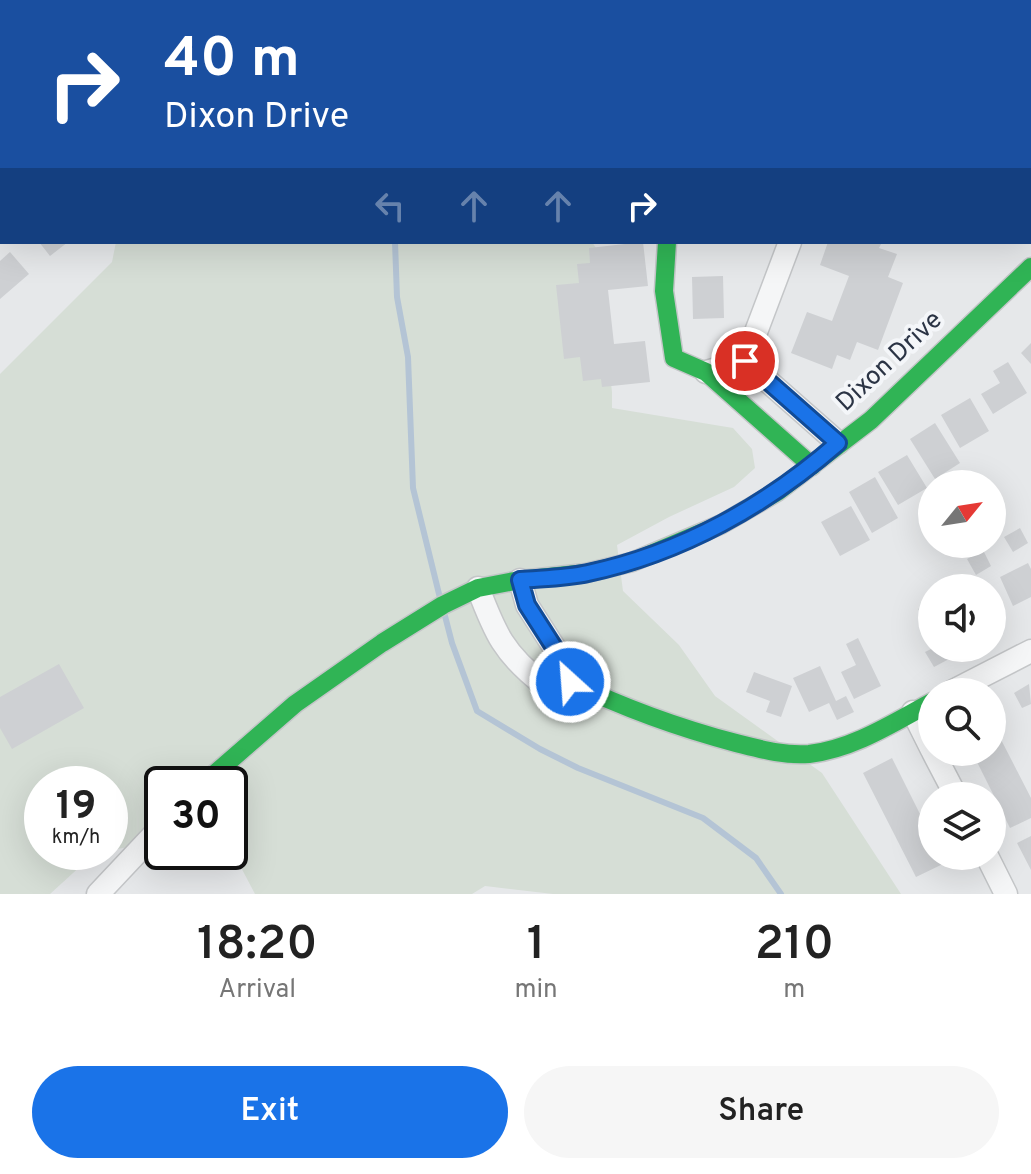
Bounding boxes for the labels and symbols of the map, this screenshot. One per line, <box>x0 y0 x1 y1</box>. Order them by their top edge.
street label: Dixon Drive <box>830 304 950 420</box>
pin <box>711 327 779 395</box>
north arrow <box>918 470 1006 558</box>
position arrow <box>528 640 612 724</box>
speed limit sign: 30 <box>144 766 248 870</box>

